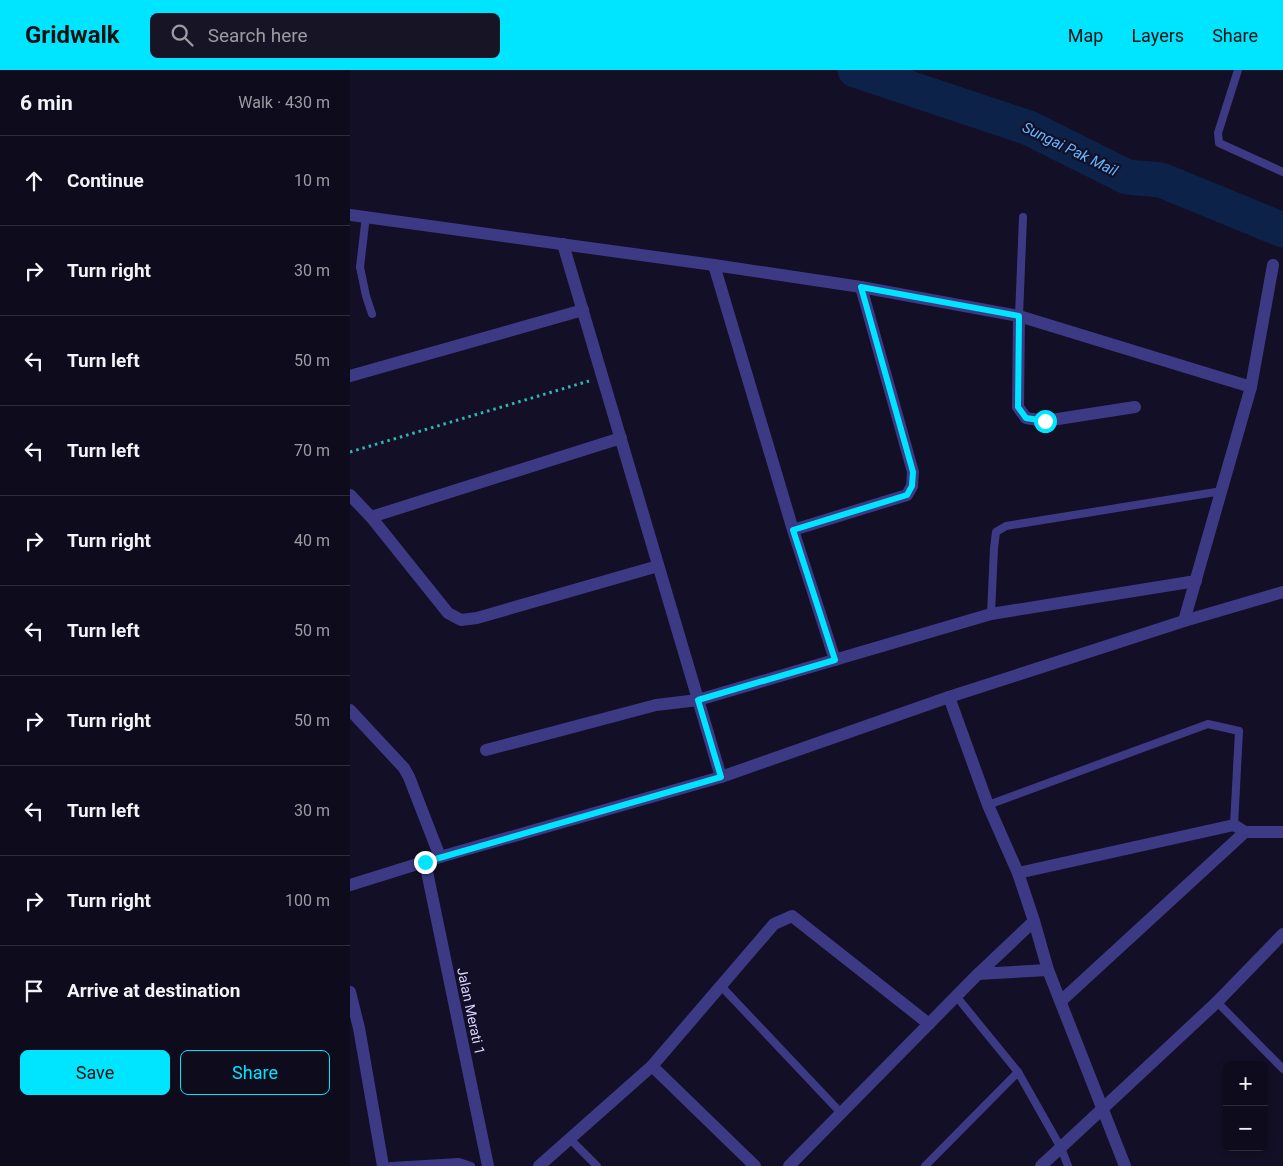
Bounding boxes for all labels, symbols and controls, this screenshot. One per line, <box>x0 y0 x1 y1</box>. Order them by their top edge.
search box <box>150 13 500 58</box>
text: Gridwalk <box>25 21 120 49</box>
icon: search <box>168 21 196 49</box>
text: Search here <box>208 24 308 47</box>
text: Map <box>1068 25 1103 46</box>
text: Layers <box>1131 25 1184 46</box>
text: Share <box>1212 25 1258 46</box>
text: 6 min <box>20 91 73 115</box>
text: Walk · 430 m <box>238 93 330 112</box>
water label: Sungai Pak Mail <box>1019 118 1121 180</box>
icon: ahead <box>20 167 48 195</box>
text: Continue <box>67 169 144 192</box>
text: 10 m <box>294 171 330 190</box>
icon: right <box>20 257 48 285</box>
text: Turn right <box>67 259 151 282</box>
text: 30 m <box>294 261 330 280</box>
icon: left <box>20 347 48 375</box>
text: Turn left <box>67 349 140 372</box>
text: 50 m <box>294 351 330 370</box>
route start <box>1034 410 1057 433</box>
icon: left <box>20 437 48 465</box>
text: Turn left <box>67 439 140 462</box>
text: 70 m <box>294 441 330 460</box>
icon: right <box>20 527 48 555</box>
text: Turn right <box>67 529 151 552</box>
text: 40 m <box>294 531 330 550</box>
icon: left <box>20 617 48 645</box>
text: Turn left <box>67 619 140 642</box>
text: 50 m <box>294 621 330 640</box>
icon: right <box>20 707 48 735</box>
text: Turn right <box>67 709 151 732</box>
text: 50 m <box>294 711 330 730</box>
icon: left <box>20 797 48 825</box>
text: Turn left <box>67 799 140 822</box>
text: 30 m <box>294 801 330 820</box>
route end <box>414 851 437 874</box>
icon: right <box>20 887 48 915</box>
text: Turn right <box>67 889 151 912</box>
text: 100 m <box>285 891 330 910</box>
street label: Jalan Merati 1 <box>454 966 488 1056</box>
icon: arrive <box>20 977 48 1005</box>
text: Arrive at destination <box>67 979 240 1002</box>
button: Save <box>20 1050 170 1095</box>
button: Share <box>180 1050 330 1095</box>
map controls <box>1223 1061 1268 1151</box>
button: + <box>1223 1061 1268 1106</box>
button: − <box>1223 1106 1268 1151</box>

